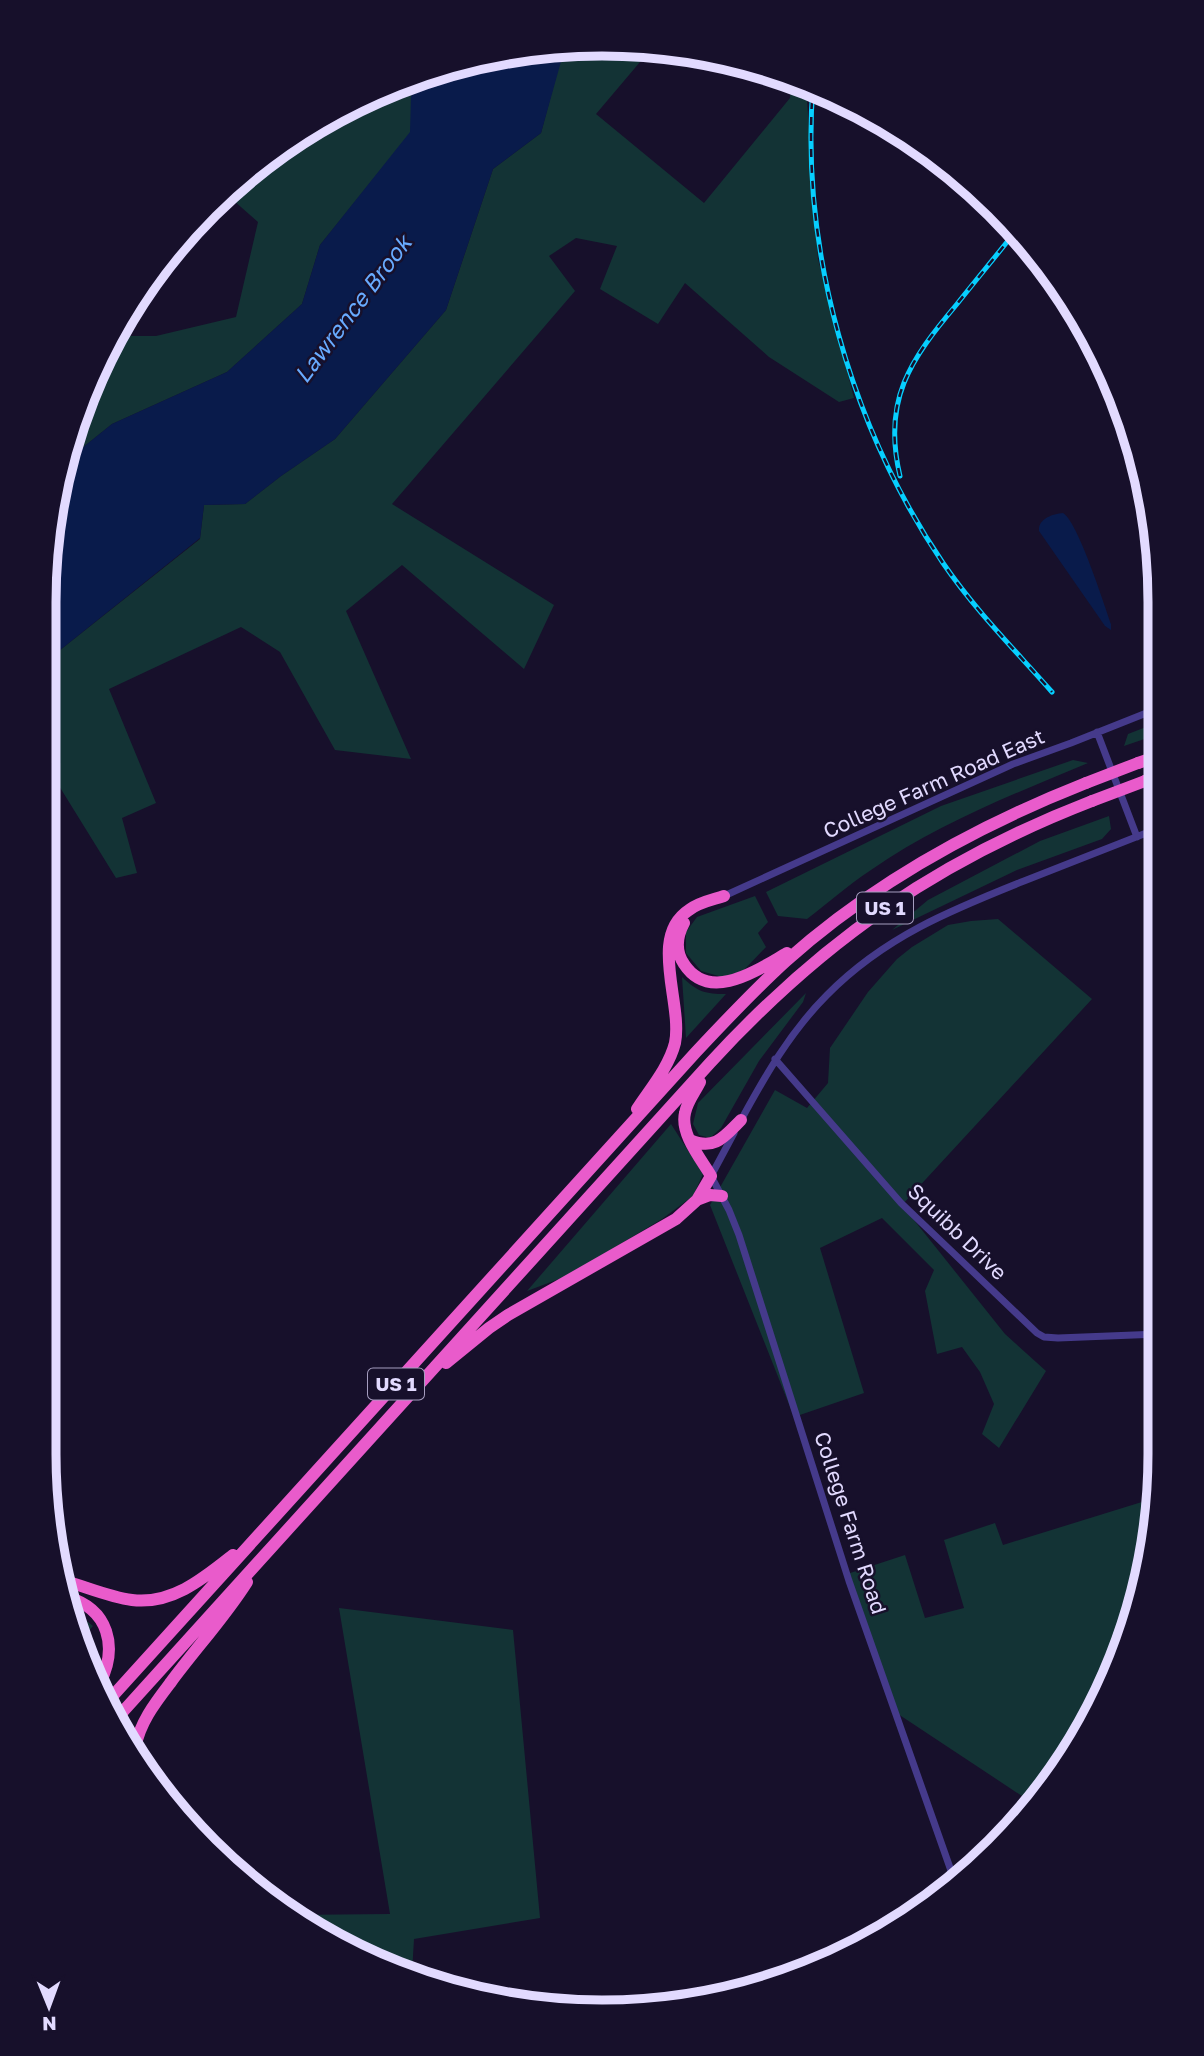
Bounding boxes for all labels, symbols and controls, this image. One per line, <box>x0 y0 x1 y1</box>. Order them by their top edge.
water label: Lawrence Brook <box>288 228 418 388</box>
street label: College Farm Road East <box>819 723 1048 844</box>
road number: US 1 <box>857 893 913 924</box>
street label: Squibb Drive <box>903 1178 1013 1285</box>
road number: US 1 <box>368 1368 424 1400</box>
street label: College Farm Road <box>809 1428 893 1617</box>
north arrow <box>14 1972 84 2042</box>
text: N <box>42 2013 57 2036</box>

